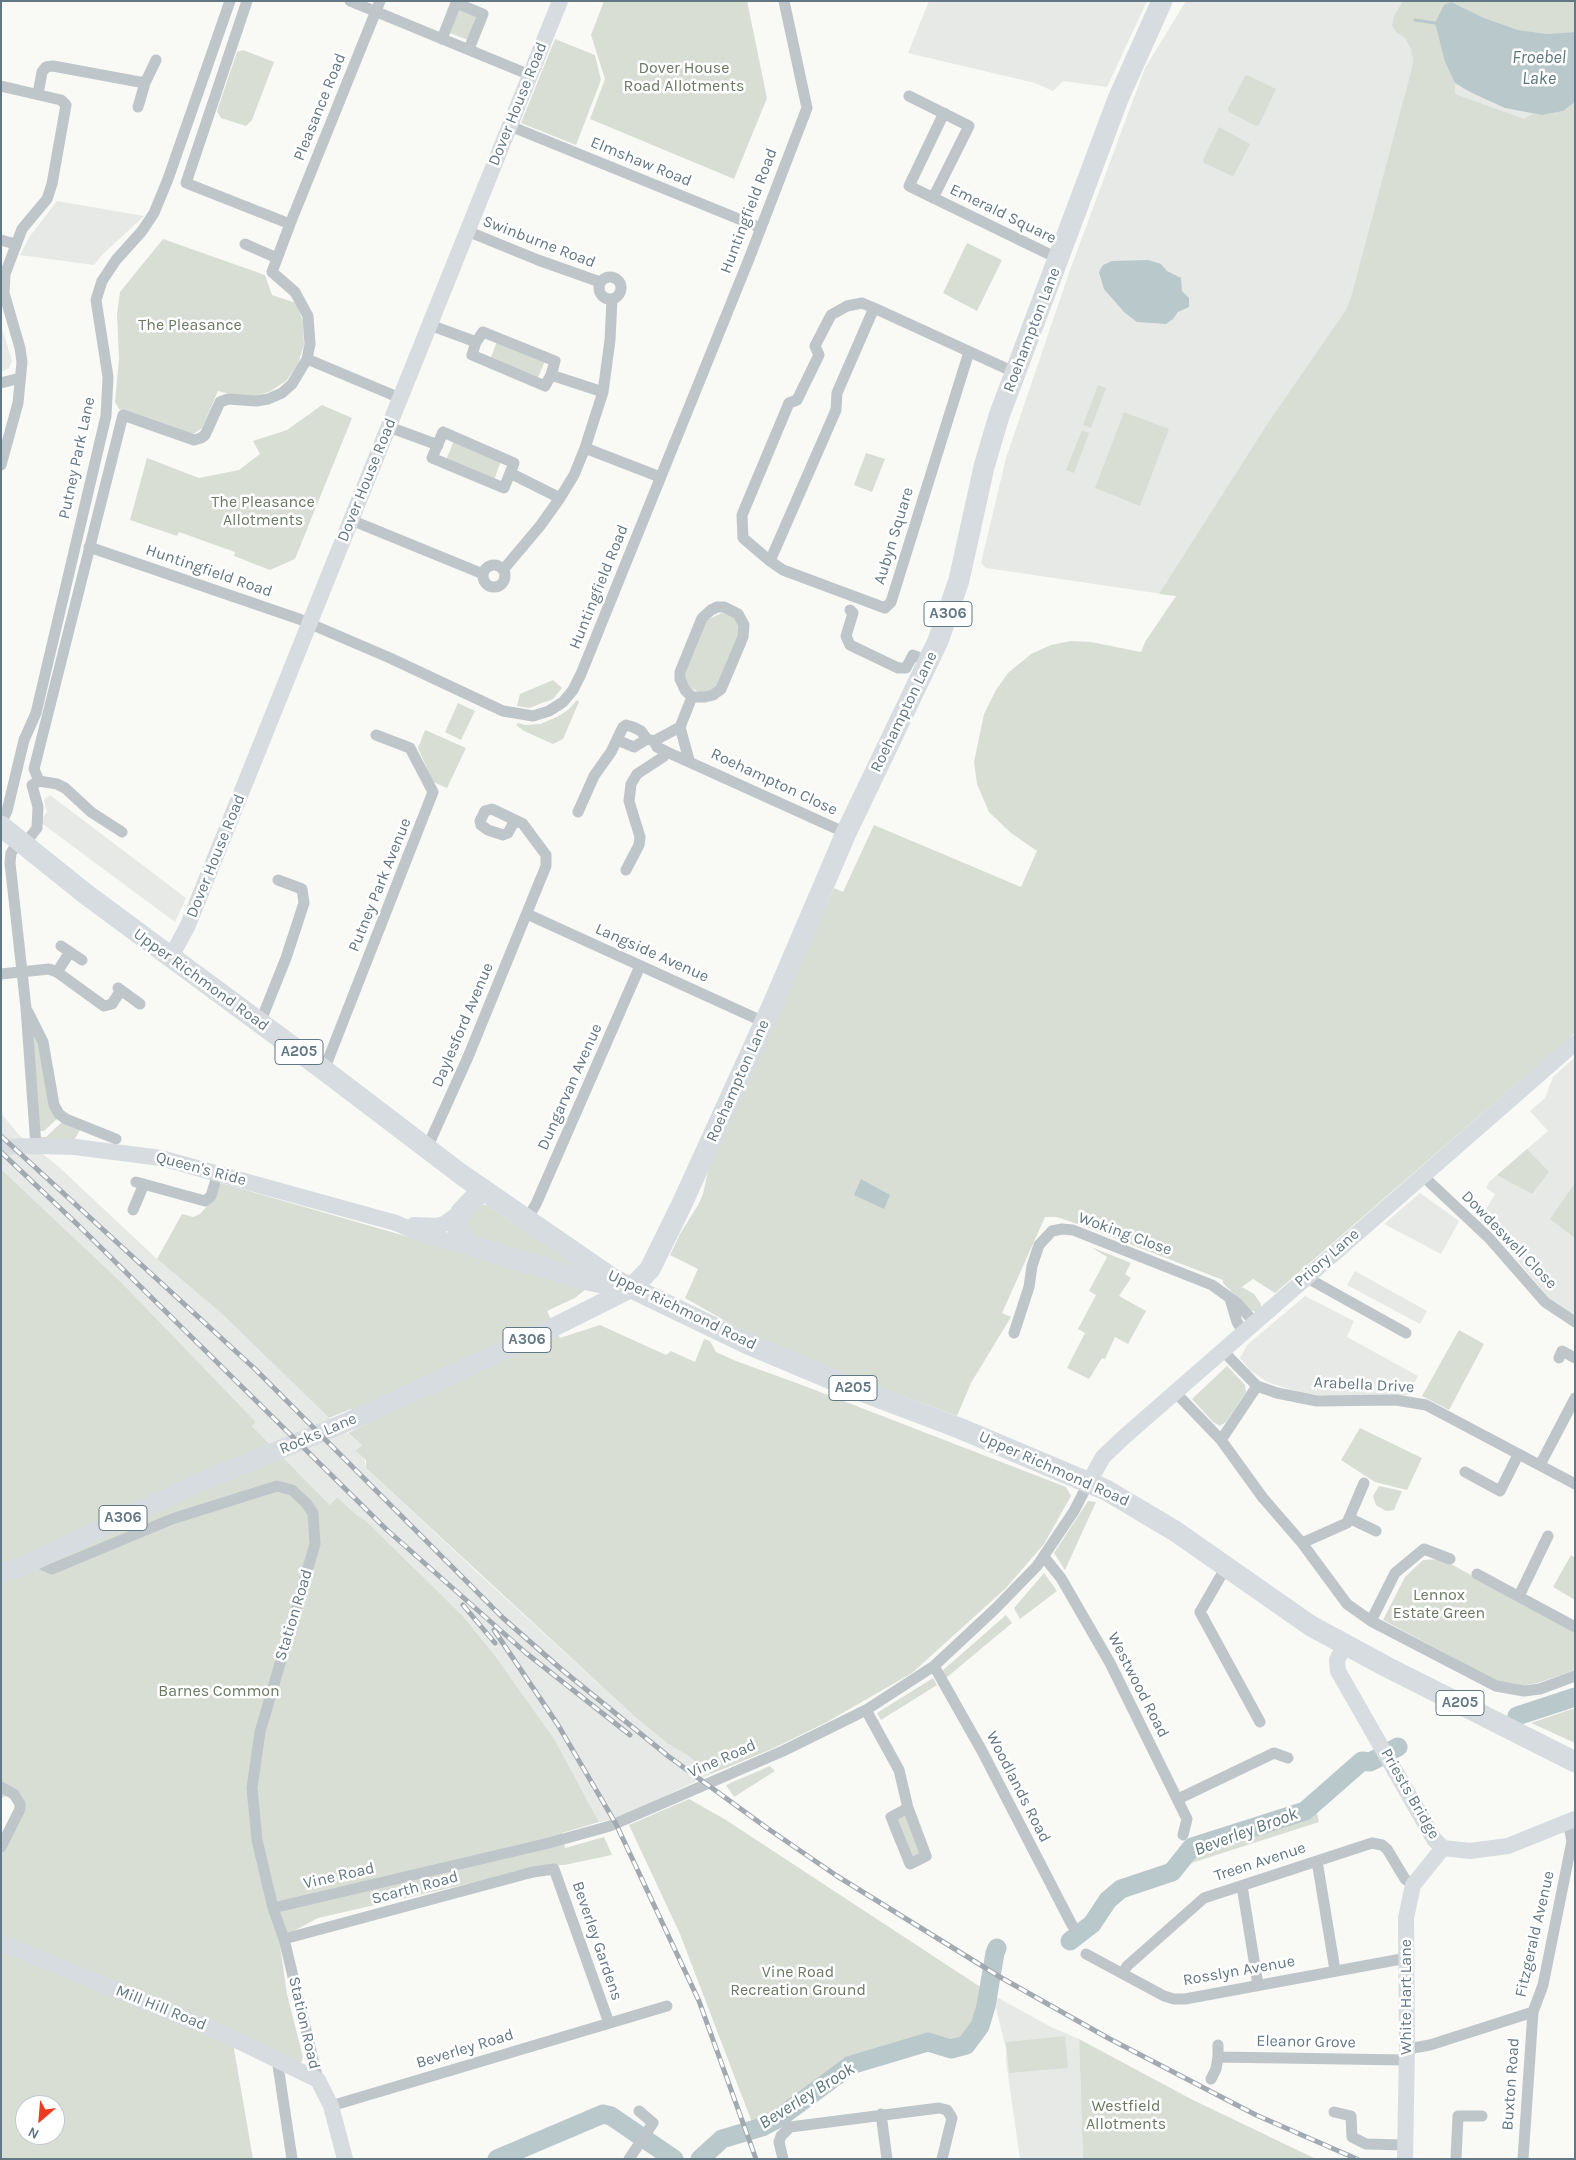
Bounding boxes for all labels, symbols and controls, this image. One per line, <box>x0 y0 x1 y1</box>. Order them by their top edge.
street label: Dover House Road <box>484 39 552 169</box>
water label: Froebel Lake <box>1512 47 1566 90</box>
street label: Pleasance Road <box>290 50 350 164</box>
park label: Dover House Road Allotments <box>624 58 744 96</box>
street label: Elmshaw Road <box>588 133 694 191</box>
street label: Huntingfield Road <box>716 146 782 276</box>
street label: Emerald Square <box>947 180 1059 248</box>
street label: Swinburne Road <box>480 212 598 272</box>
street label: Roehampton Lane <box>999 265 1065 395</box>
park label: The Pleasance <box>138 315 242 335</box>
street label: Putney Park Lane <box>55 395 99 521</box>
street label: Dover House Road <box>333 415 401 545</box>
street label: Aubyn Square <box>870 485 918 587</box>
park label: The Pleasance Allotments <box>211 492 315 530</box>
street label: Huntingfield Road <box>565 522 633 652</box>
street label: Huntingfield Road <box>143 540 275 602</box>
road number: A306 <box>924 602 972 626</box>
street label: Roehampton Lane <box>866 649 942 775</box>
street label: Roehampton Close <box>708 744 840 820</box>
street label: Dover House Road <box>182 791 250 921</box>
street label: Putney Park Avenue <box>344 815 416 955</box>
street label: Langside Avenue <box>592 919 712 987</box>
street label: Upper Richmond Road <box>129 924 273 1036</box>
street label: Daylesford Avenue <box>428 960 498 1090</box>
street label: Roehampton Lane <box>702 1017 774 1145</box>
street label: Dungarvan Avenue <box>533 1021 607 1153</box>
road number: A205 <box>275 1040 323 1064</box>
street label: Queen's Ride <box>154 1148 248 1190</box>
street label: Dowdeswell Close <box>1457 1187 1561 1293</box>
street label: Woking Close <box>1075 1208 1175 1260</box>
street label: Priory Lane <box>1291 1225 1363 1291</box>
street label: Upper Richmond Road <box>605 1266 759 1354</box>
road number: A306 <box>503 1328 551 1352</box>
street label: Arabella Drive <box>1313 1373 1415 1397</box>
road number: A205 <box>829 1376 877 1400</box>
street label: Rocks Lane <box>276 1409 360 1459</box>
street label: Upper Richmond Road <box>976 1427 1132 1511</box>
road number: A306 <box>99 1506 147 1530</box>
street label: Station Road <box>271 1567 317 1663</box>
park label: Lennox Estate Green <box>1393 1585 1485 1623</box>
street label: Westwood Road <box>1103 1629 1173 1741</box>
park label: Barnes Common <box>158 1681 280 1701</box>
road number: A205 <box>1436 1690 1484 1716</box>
street label: Woodlands Road <box>982 1728 1054 1846</box>
street label: Vine Road <box>685 1736 759 1782</box>
street label: Priests Bridge <box>1376 1745 1444 1843</box>
water label: Beverley Brook <box>1191 1803 1301 1861</box>
street label: Treen Avenue <box>1212 1838 1308 1886</box>
street label: Vine Road <box>302 1859 376 1893</box>
street label: Scarth Road <box>370 1867 460 1909</box>
street label: Fitzgerald Avenue <box>1511 1869 1559 1999</box>
street label: Beverley Gardens <box>568 1879 626 2003</box>
street label: White Hart Lane <box>1396 1939 1416 2055</box>
street label: Rosslyn Avenue <box>1181 1952 1297 1990</box>
park label: Vine Road Recreation Ground <box>730 1962 866 2000</box>
street label: Station Road <box>284 1975 324 2071</box>
street label: Mill Hill Road <box>113 1981 209 2035</box>
street label: Beverley Road <box>414 2025 516 2073</box>
street label: Eleanor Grove <box>1256 2032 1356 2052</box>
street label: Buxton Road <box>1498 2037 1524 2131</box>
water label: Beverley Brook <box>755 2058 859 2134</box>
north arrow <box>15 2095 65 2145</box>
park label: Westfield Allotments <box>1086 2096 1166 2134</box>
text: N <box>25 2123 42 2143</box>

